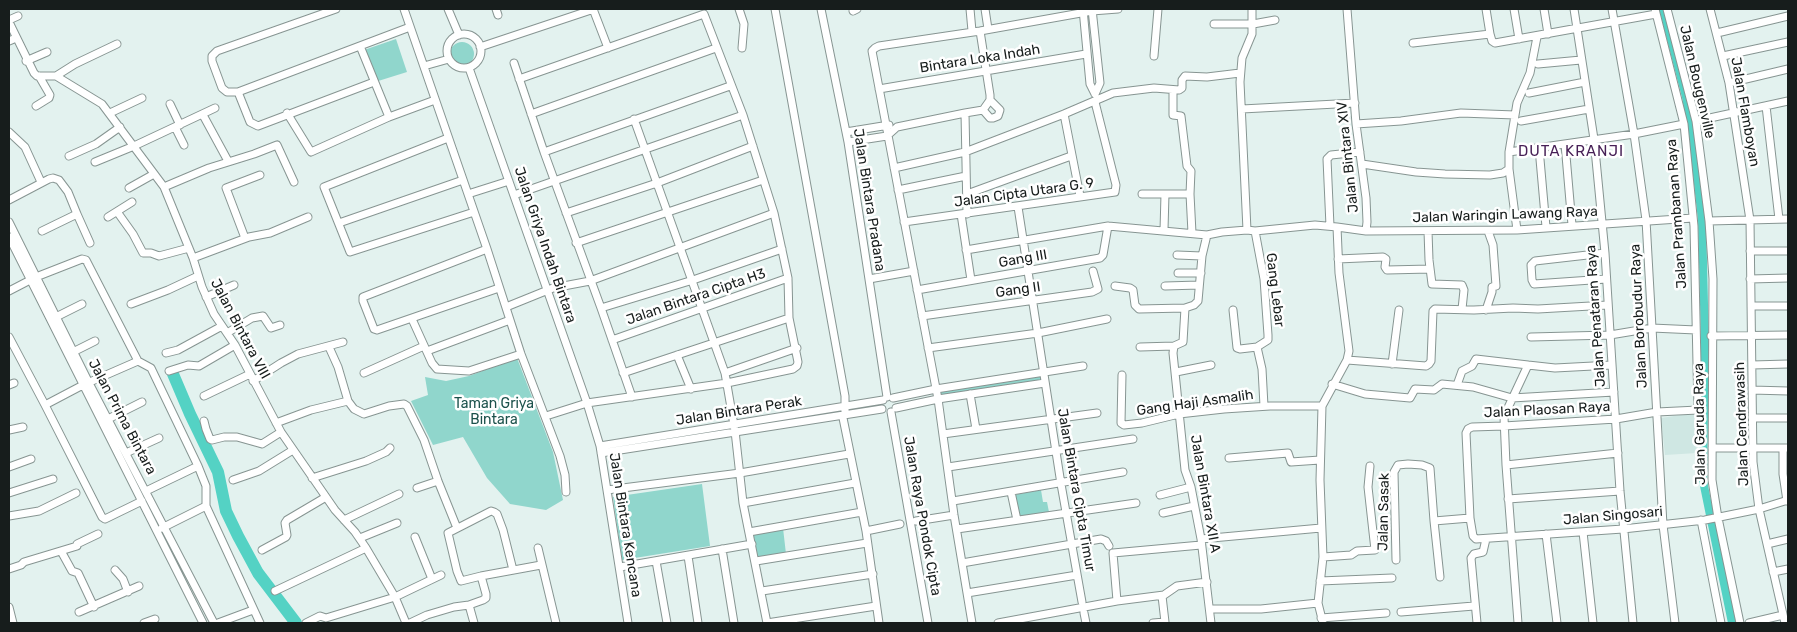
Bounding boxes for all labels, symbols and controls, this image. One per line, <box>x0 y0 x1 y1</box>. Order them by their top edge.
street label: Jalan Bougenville <box>1676 24 1718 140</box>
street label: Bintara Loka Indah <box>919 41 1041 77</box>
street label: Jalan Flamboyan <box>1727 56 1763 168</box>
street label: Jalan Bintara XIV <box>1334 100 1362 214</box>
street label: Jalan Bintara Pradana <box>849 127 889 273</box>
street label: Jalan Prambanan Raya <box>1663 139 1691 289</box>
district label: DUTA KRANJI <box>1517 143 1625 161</box>
street label: Jalan Griya Indah Bintara <box>510 165 580 325</box>
street label: Jalan Cipta Utara G. 9 <box>953 175 1095 211</box>
street label: Jalan Waringin Lawang Raya <box>1412 203 1598 227</box>
street label: Jalan Borobudur Raya <box>1627 243 1651 389</box>
street label: Jalan Penataran Raya <box>1583 244 1609 388</box>
street label: Gang III <box>997 246 1049 272</box>
street label: Gang Lebar <box>1262 252 1288 328</box>
street label: Jalan Bintara Cipta H3 <box>624 265 768 329</box>
street label: Jalan Bintara VIII <box>207 276 273 382</box>
street label: Gang II <box>994 279 1042 301</box>
street label: Jalan Prima Bintara <box>85 356 159 478</box>
street label: Jalan Cendrawasih <box>1731 362 1753 486</box>
street label: Jalan Garuda Raya <box>1691 363 1709 485</box>
street label: Gang Haji Asmalih <box>1136 386 1254 420</box>
street label: Jalan Bintara Perak <box>675 393 803 429</box>
park label: Taman Griya Bintara <box>454 396 534 428</box>
street label: Jalan Plaosan Raya <box>1483 398 1611 422</box>
street label: Jalan Bintara Cipta Timur <box>1053 407 1099 573</box>
street label: Jalan Bintara XII A <box>1186 434 1224 554</box>
street label: Jalan Raya Pondok Cipta <box>900 435 944 597</box>
street label: Jalan Bintara Kencana <box>605 451 645 599</box>
street label: Jalan Sasak <box>1375 473 1393 551</box>
street label: Jalan Singosari <box>1562 503 1664 529</box>

